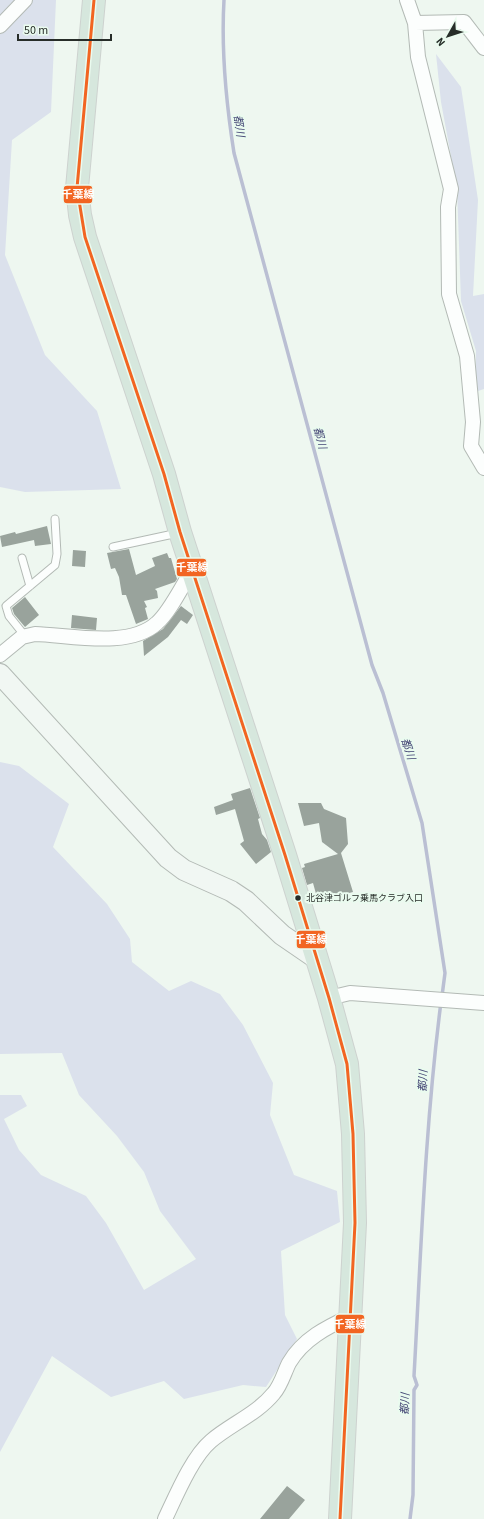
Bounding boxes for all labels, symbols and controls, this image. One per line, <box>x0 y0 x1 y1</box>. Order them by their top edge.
scale bar <box>18 16 111 42</box>
north arrow <box>428 16 468 56</box>
text: 50 m <box>24 22 48 39</box>
text: N <box>432 34 449 50</box>
water label: 都川 <box>230 114 248 139</box>
line badge: 千葉線 <box>63 185 93 204</box>
text: 千葉線 <box>62 187 95 202</box>
water label: 都川 <box>310 425 330 452</box>
line badge: 千葉線 <box>176 558 207 577</box>
text: 千葉線 <box>176 560 209 575</box>
water label: 都川 <box>397 736 419 763</box>
place label: 北谷津ゴルフ乗馬クラブ入口 <box>306 892 423 905</box>
marker: 北谷津ゴルフ乗馬クラブ入口 <box>293 893 303 903</box>
line badge: 千葉線 <box>296 930 326 949</box>
text: 千葉線 <box>295 932 328 947</box>
water label: 都川 <box>415 1069 431 1092</box>
line badge: 千葉線 <box>335 1314 365 1334</box>
text: 千葉線 <box>334 1317 367 1332</box>
water label: 都川 <box>397 1392 413 1415</box>

